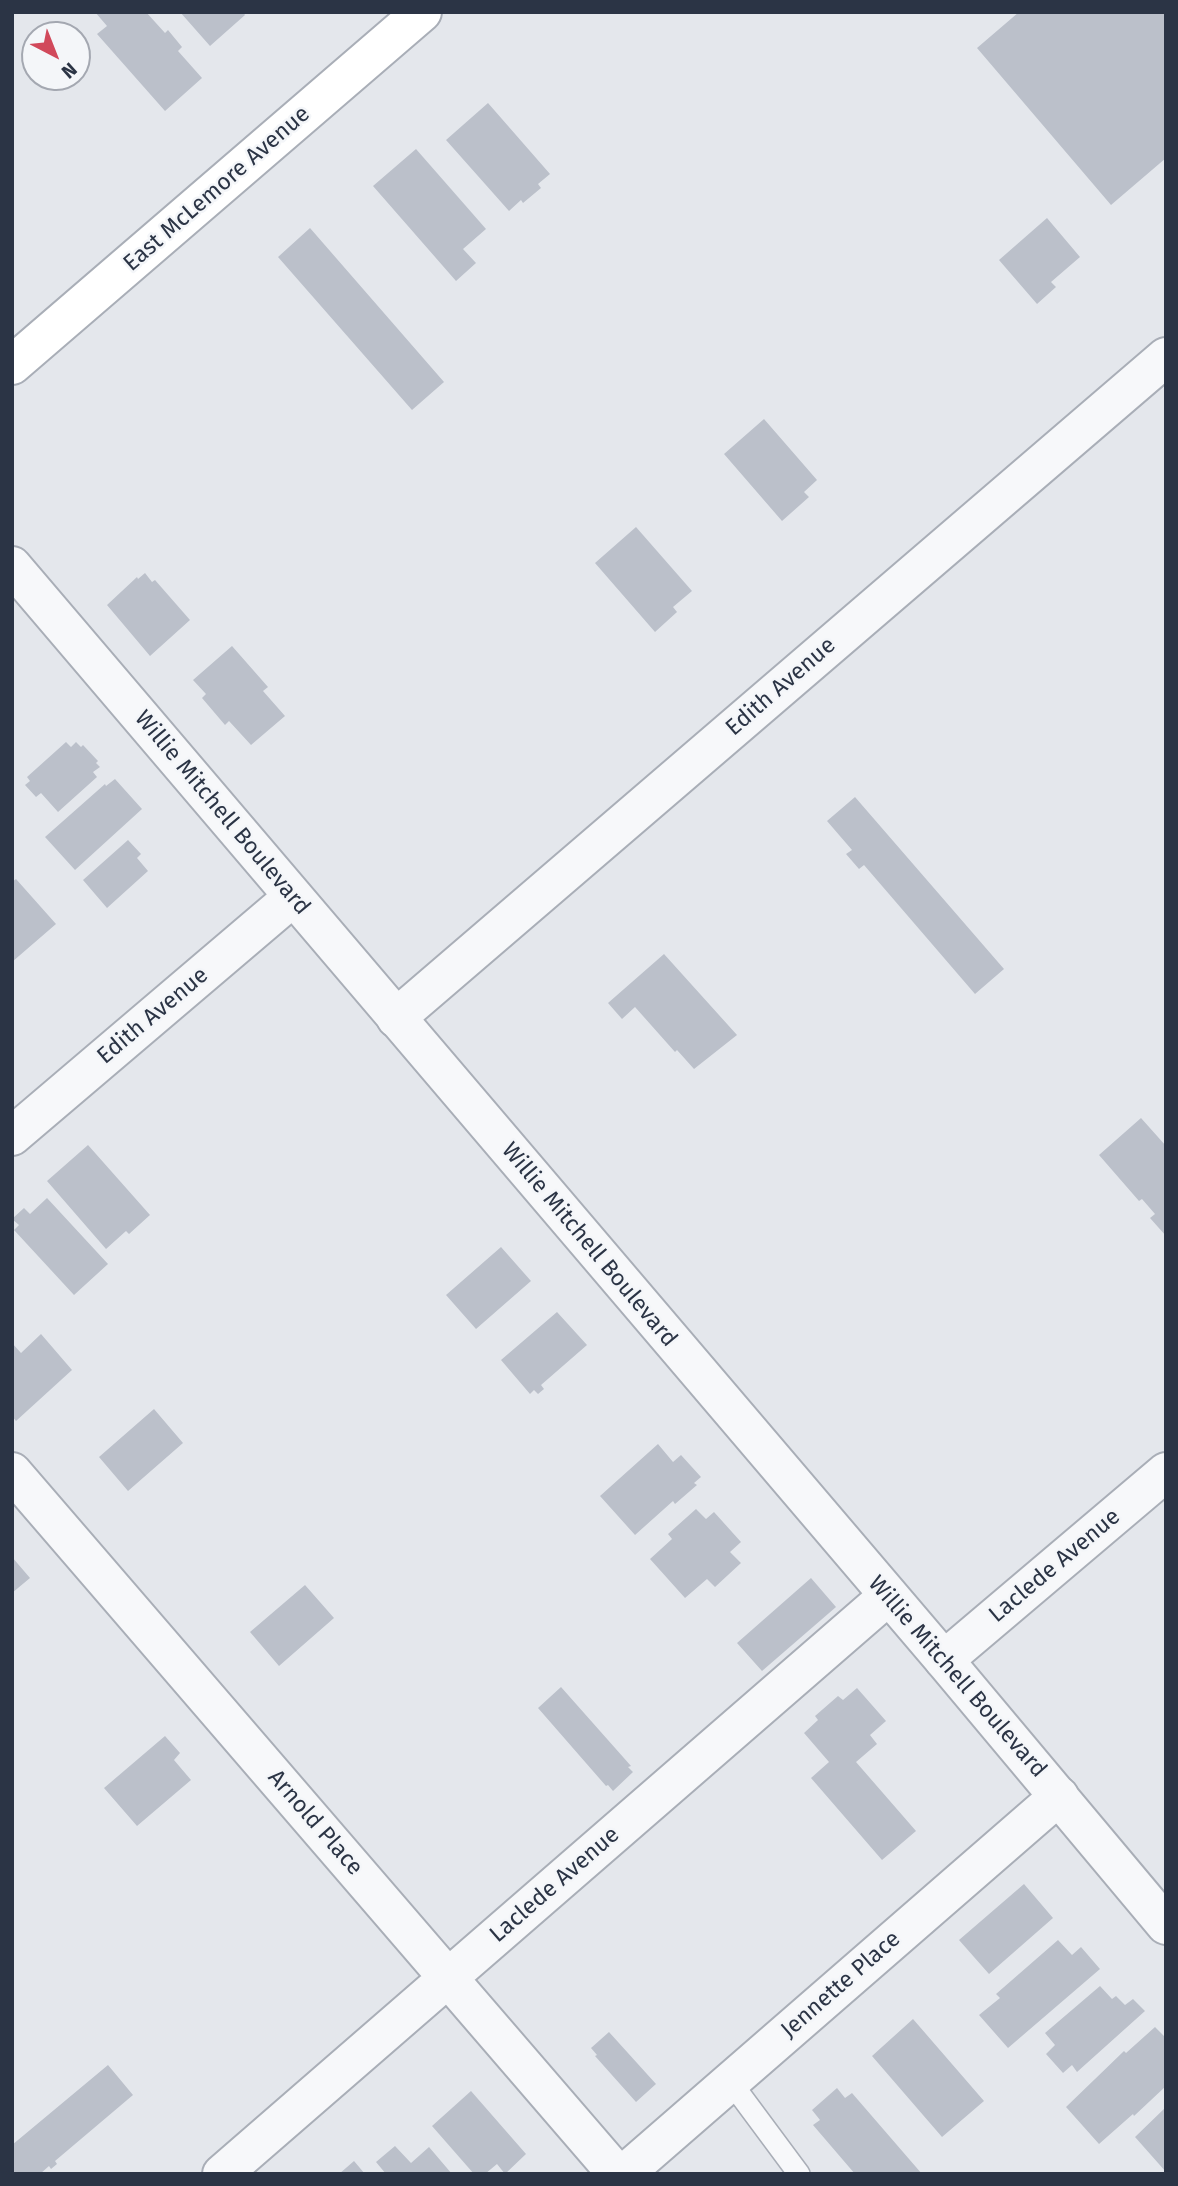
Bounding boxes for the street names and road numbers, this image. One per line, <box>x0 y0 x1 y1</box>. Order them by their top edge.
street label: East McLemore Avenue <box>118 100 316 278</box>
street label: Edith Avenue <box>721 632 841 742</box>
street label: Willie Mitchell Boulevard <box>128 705 316 921</box>
street label: Edith Avenue <box>92 962 214 1070</box>
street label: Willie Mitchell Boulevard <box>495 1137 683 1353</box>
street label: Laclede Avenue <box>984 1503 1126 1629</box>
street label: Willie Mitchell Boulevard <box>862 1570 1052 1784</box>
street label: Arnold Place <box>262 1765 368 1881</box>
street label: Laclede Avenue <box>485 1821 625 1949</box>
street label: Jennette Place <box>776 1926 906 2044</box>

